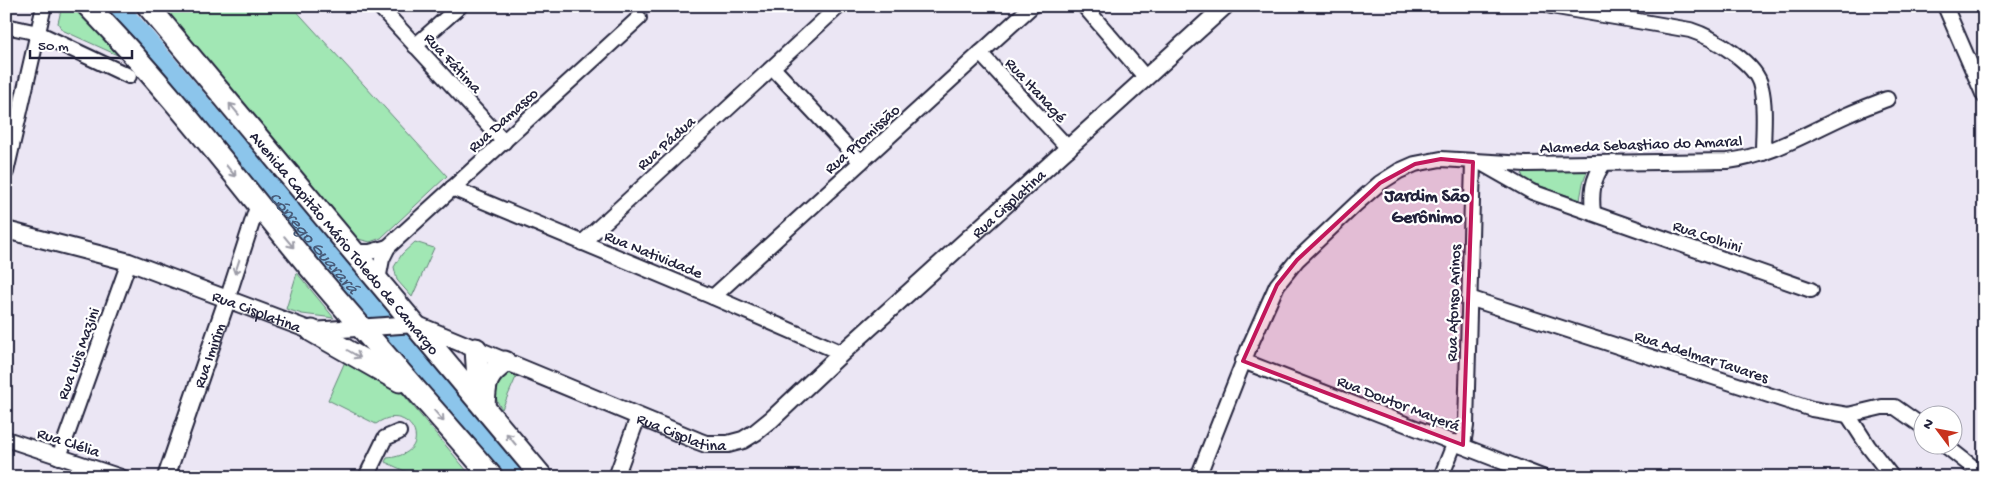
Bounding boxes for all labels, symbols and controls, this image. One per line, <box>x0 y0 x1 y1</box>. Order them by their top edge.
scale bar <box>30 28 132 60</box>
street label: Rua Fátima <box>419 30 485 99</box>
text: 50 m <box>38 38 69 56</box>
street label: Rua Itanagé <box>1000 55 1070 128</box>
street label: Rua Damasco <box>465 85 543 158</box>
one-way arrow <box>228 102 239 115</box>
street label: Rua Promissão <box>822 102 905 179</box>
street label: Rua Pádua <box>634 113 701 176</box>
street label: Avenida Capitão Mário Toledo de Camargo <box>244 129 442 360</box>
street label: Alameda Sebastiao do Amaral <box>1540 133 1743 160</box>
one-way arrow <box>225 165 236 178</box>
street label: Rua Cisplatina <box>969 166 1052 244</box>
district label: Jardim São Gerônimo <box>1383 187 1470 229</box>
water label: Córrego Guarará <box>264 188 363 300</box>
street label: Rua Colhini <box>1670 218 1744 259</box>
street label: Rua Natividade <box>601 228 705 285</box>
one-way arrow <box>283 235 294 248</box>
street label: Rua Afonso Arinos <box>1444 243 1467 362</box>
one-way arrow <box>232 259 242 275</box>
street label: Rua Cisplatina <box>209 288 304 339</box>
street label: Rua Luis Mazini <box>55 306 106 403</box>
street label: Rua Imirim <box>191 320 232 391</box>
street label: Rua Adelmar Tavares <box>1632 328 1771 389</box>
one-way arrow <box>347 350 361 360</box>
street label: Rua Doutor Mayerá <box>1334 373 1463 438</box>
north arrow <box>1912 406 1962 456</box>
one-way arrow <box>434 409 445 422</box>
street label: Rua Cisplatina <box>633 411 727 457</box>
text: N <box>1919 416 1939 433</box>
street label: Rua Clélia <box>34 425 103 464</box>
one-way arrow <box>505 433 516 446</box>

